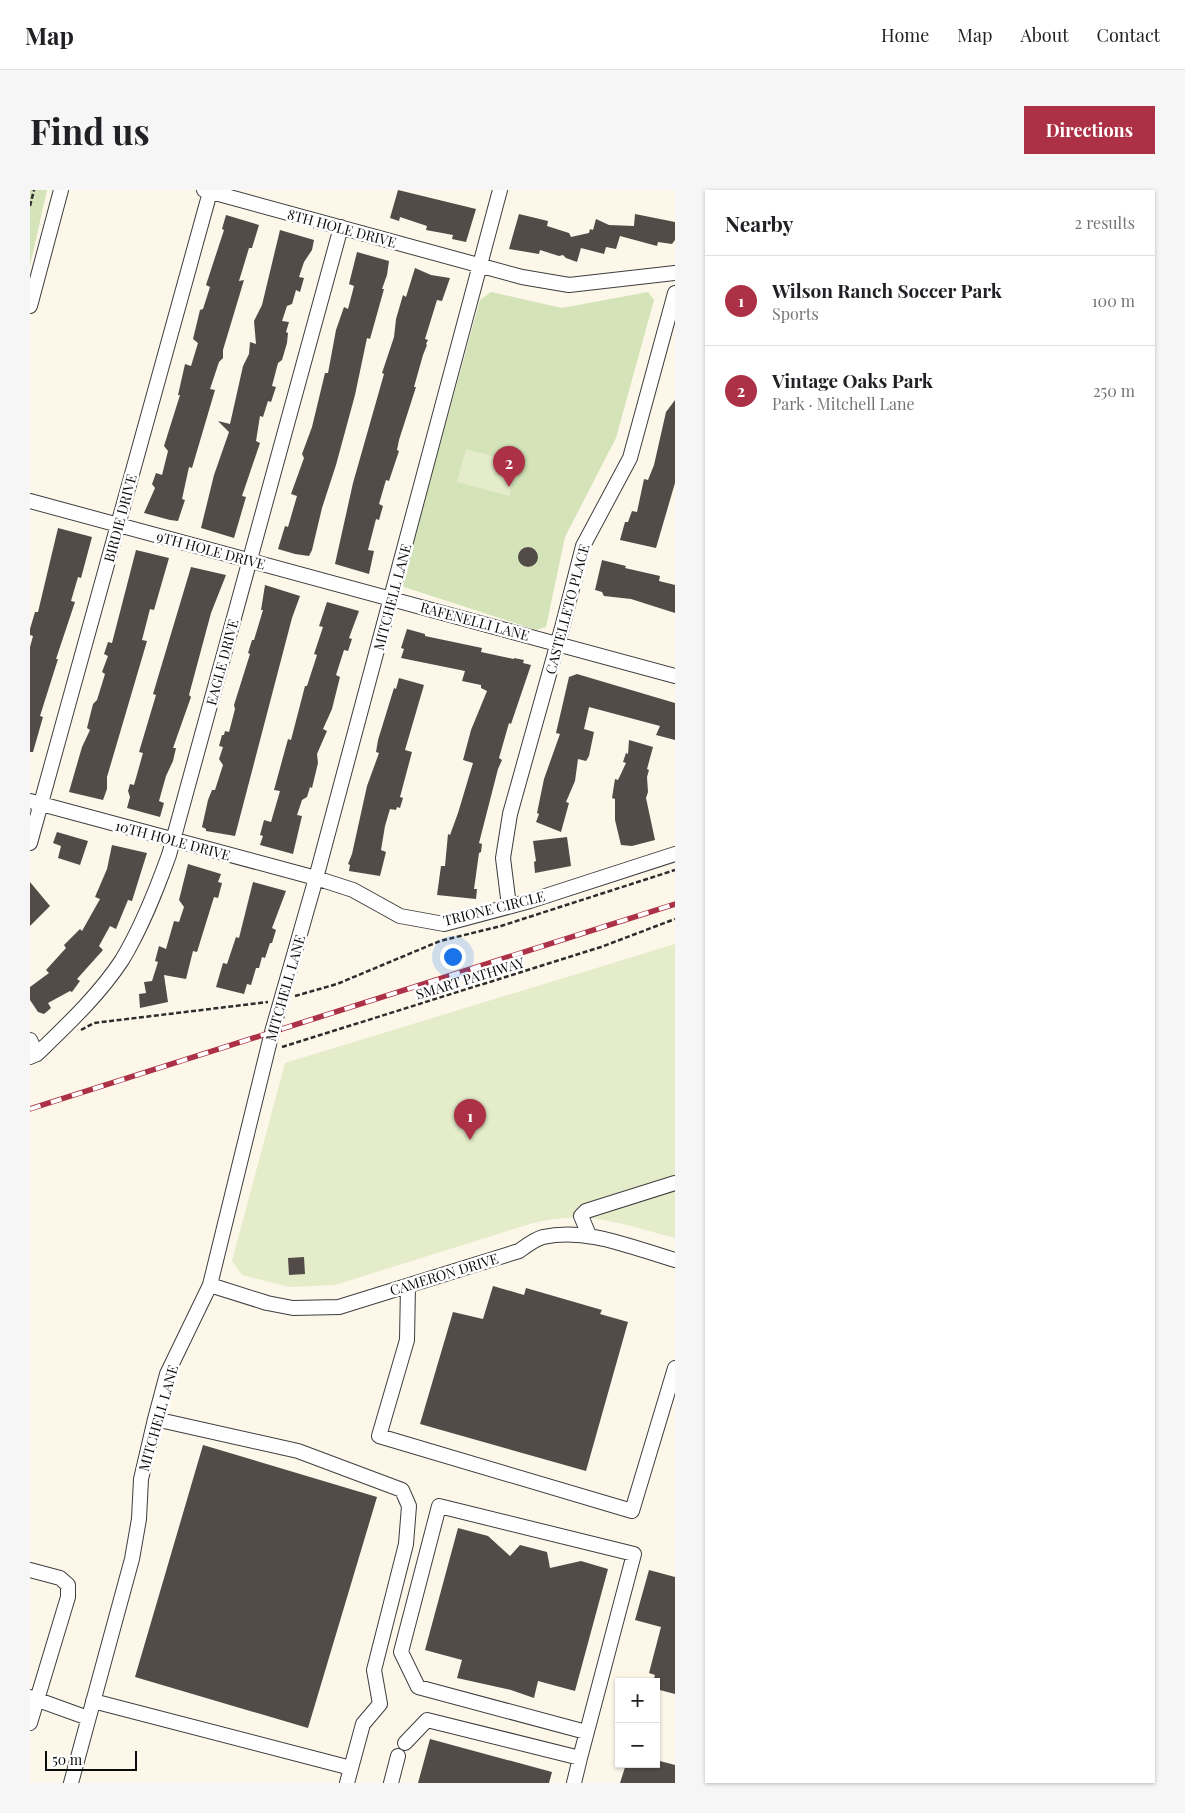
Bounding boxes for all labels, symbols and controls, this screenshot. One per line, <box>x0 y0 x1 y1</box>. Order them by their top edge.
text: Map <box>25 19 74 51</box>
text: Home <box>881 23 929 47</box>
text: Map <box>957 23 992 47</box>
text: About <box>1020 23 1069 47</box>
text: Contact <box>1097 23 1160 47</box>
button: Directions <box>1024 106 1155 154</box>
text: Find us <box>30 107 150 154</box>
street label: 8TH HOLE DRIVE <box>285 204 399 252</box>
text: Nearby <box>725 209 794 237</box>
text: 2 results <box>1075 212 1135 233</box>
text: Wilson Ranch Soccer Park <box>772 277 1002 303</box>
text: 1 <box>738 290 744 311</box>
text: 100 m <box>1092 290 1135 311</box>
text: Sports <box>772 303 819 324</box>
text: Vintage Oaks Park <box>772 367 933 393</box>
text: 2 <box>737 380 745 401</box>
text: 250 m <box>1093 380 1135 401</box>
text: Park · Mitchell Lane <box>772 393 915 414</box>
pin: 2 <box>493 446 525 487</box>
street label: BIRDIE DRIVE <box>99 472 141 564</box>
street label: 9TH HOLE DRIVE <box>154 526 268 574</box>
street label: MITCHELL LANE <box>369 542 415 652</box>
street label: CASTELLETO PLACE <box>540 542 594 676</box>
street label: RAFENELLI LANE <box>418 597 532 645</box>
street label: EAGLE DRIVE <box>201 617 243 707</box>
street label: 10TH HOLE DRIVE <box>113 815 233 865</box>
street label: TRIONE CIRCLE <box>441 886 547 930</box>
street label: MITCHELL LANE <box>261 933 309 1043</box>
your location <box>440 944 466 970</box>
street label: SMART PATHWAY <box>413 952 527 1004</box>
pin: 1 <box>454 1099 486 1140</box>
street label: CAMERON DRIVE <box>387 1248 501 1300</box>
street label: MITCHELL LANE <box>134 1363 182 1473</box>
map controls <box>615 1678 660 1768</box>
button: + <box>615 1678 660 1723</box>
button: − <box>615 1723 660 1768</box>
scale bar <box>45 1748 138 1771</box>
text: 50 m <box>52 1750 82 1769</box>

